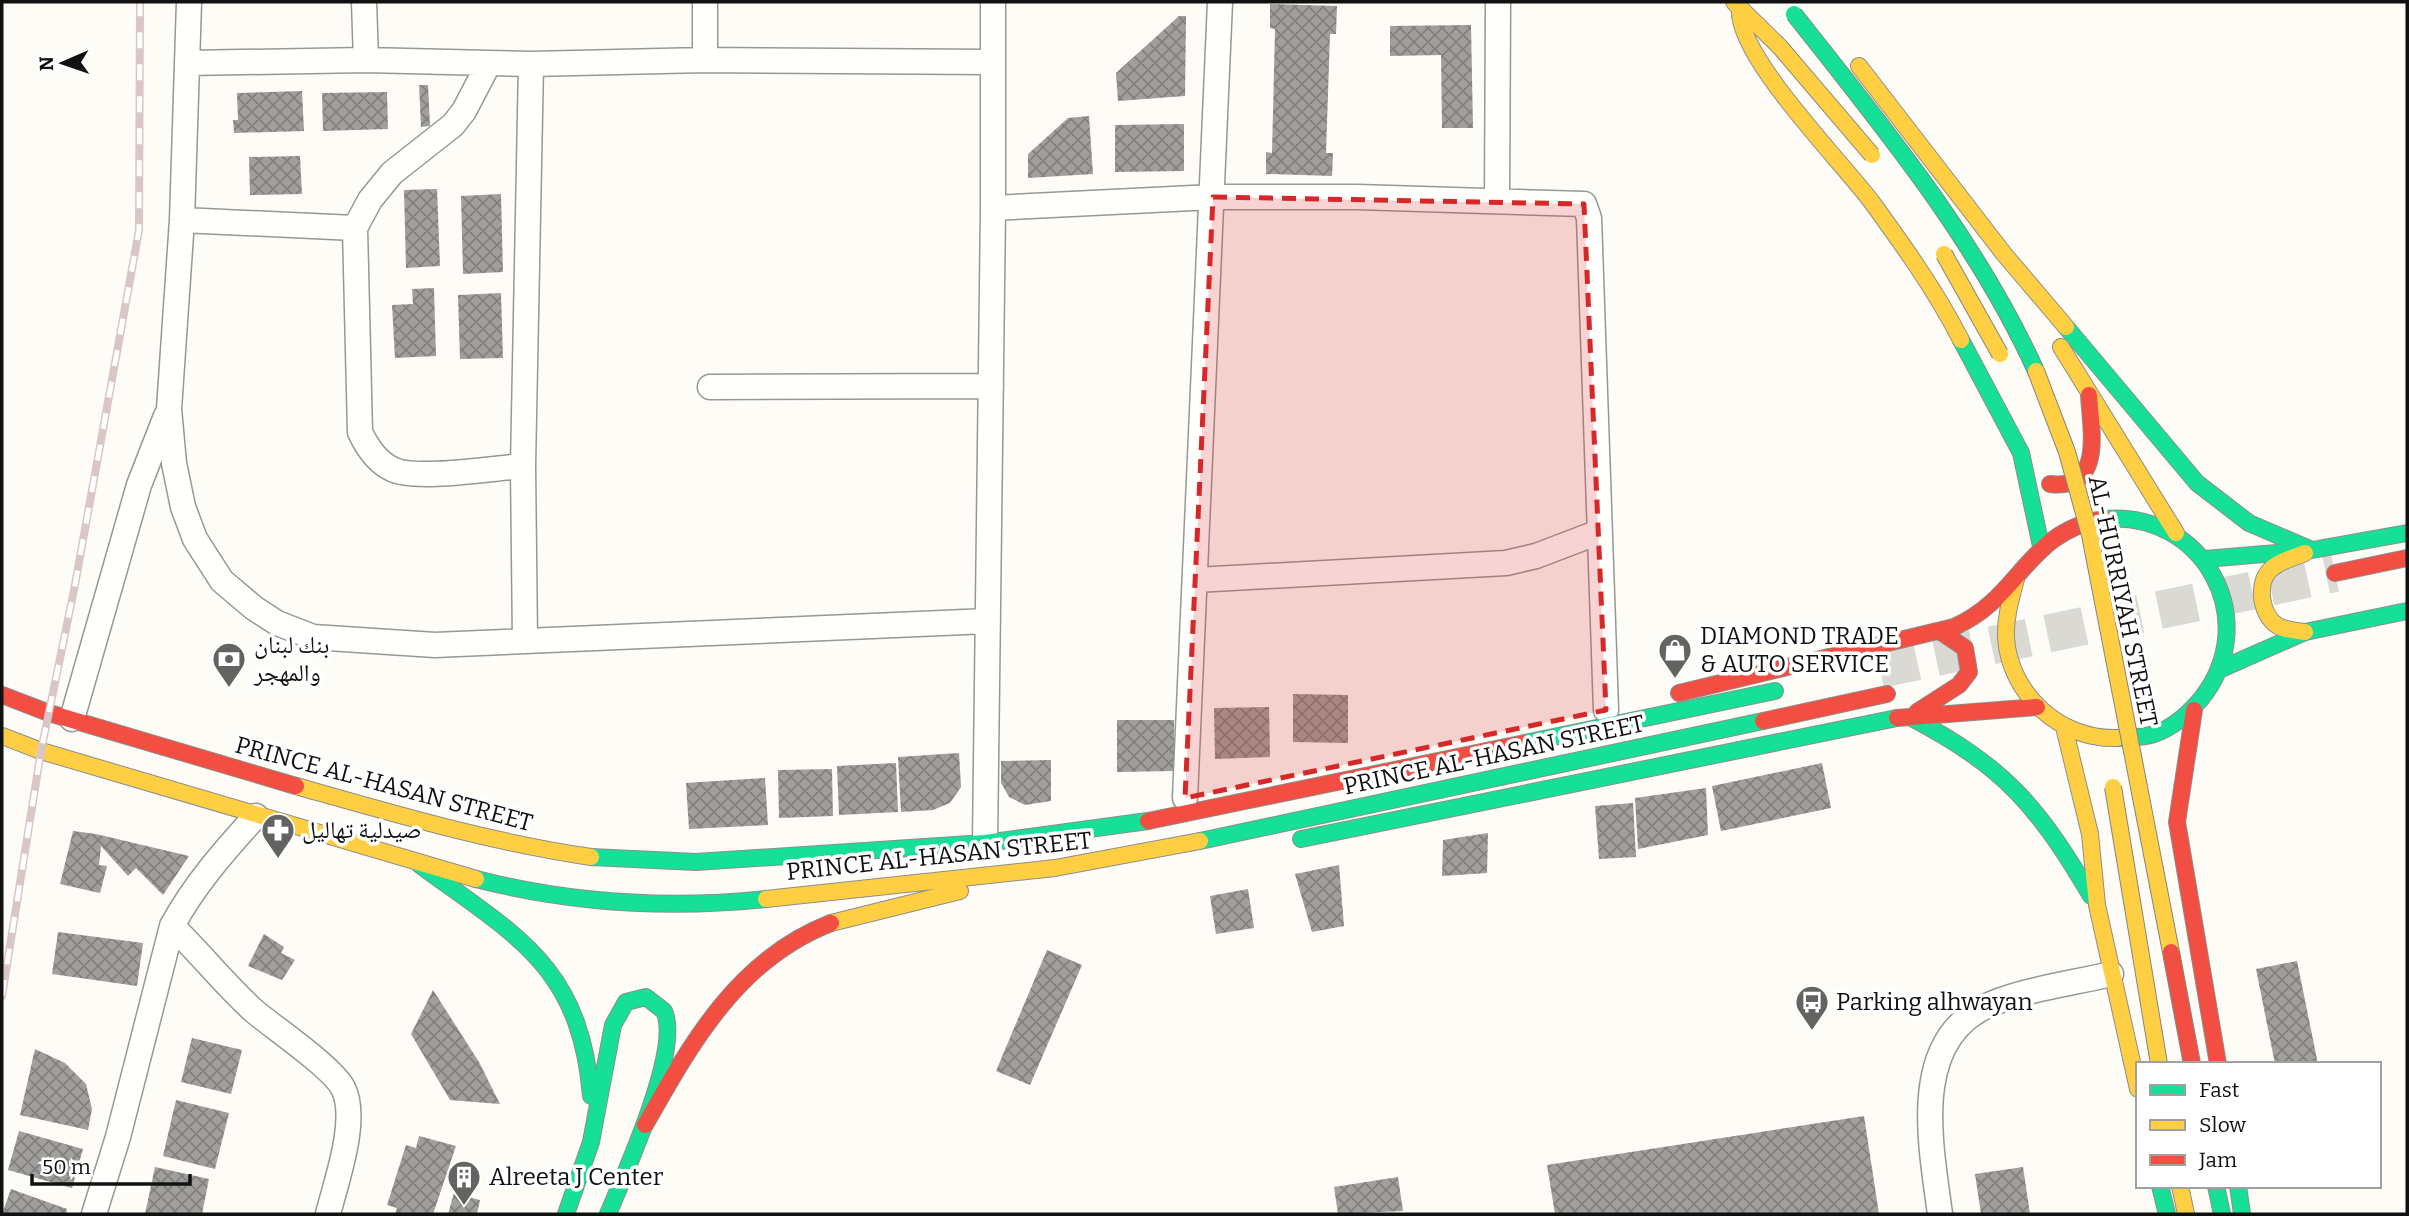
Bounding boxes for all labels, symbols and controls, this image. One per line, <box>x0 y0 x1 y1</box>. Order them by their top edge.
north arrow <box>28 28 98 98</box>
text: N <box>35 56 58 71</box>
street label: AL-HURRIYAH STREET <box>2083 473 2163 729</box>
place label: DIAMOND TRADE & AUTO SERVICE <box>1700 622 1899 678</box>
place label: بنك لبنان والمهجر <box>253 631 329 687</box>
shop icon: DIAMOND TRADE & AUTO SERVICE <box>1656 631 1694 680</box>
bank icon: بنك لبنان والمهجر <box>210 640 248 689</box>
street label: PRINCE AL-HASAN STREET <box>1341 709 1647 801</box>
street label: PRINCE AL-HASAN STREET <box>232 731 536 837</box>
pharmacy icon: صيدلية تهاليل <box>259 811 297 860</box>
place label: صيدلية تهاليل <box>302 816 422 844</box>
street label: PRINCE AL-HASAN STREET <box>785 826 1093 886</box>
bus stop icon: Parking alhwayan <box>1793 983 1831 1032</box>
place label: Parking alhwayan <box>1836 988 2033 1016</box>
legend <box>2136 1062 2381 1188</box>
text: Fast <box>2199 1077 2240 1103</box>
text: Slow <box>2199 1112 2246 1138</box>
scale bar <box>32 1142 189 1186</box>
text: Jam <box>2198 1147 2237 1173</box>
text: 50 m <box>42 1154 91 1180</box>
building icon: Alreeta J Center <box>445 1158 483 1207</box>
place label: Alreeta J Center <box>489 1163 664 1191</box>

